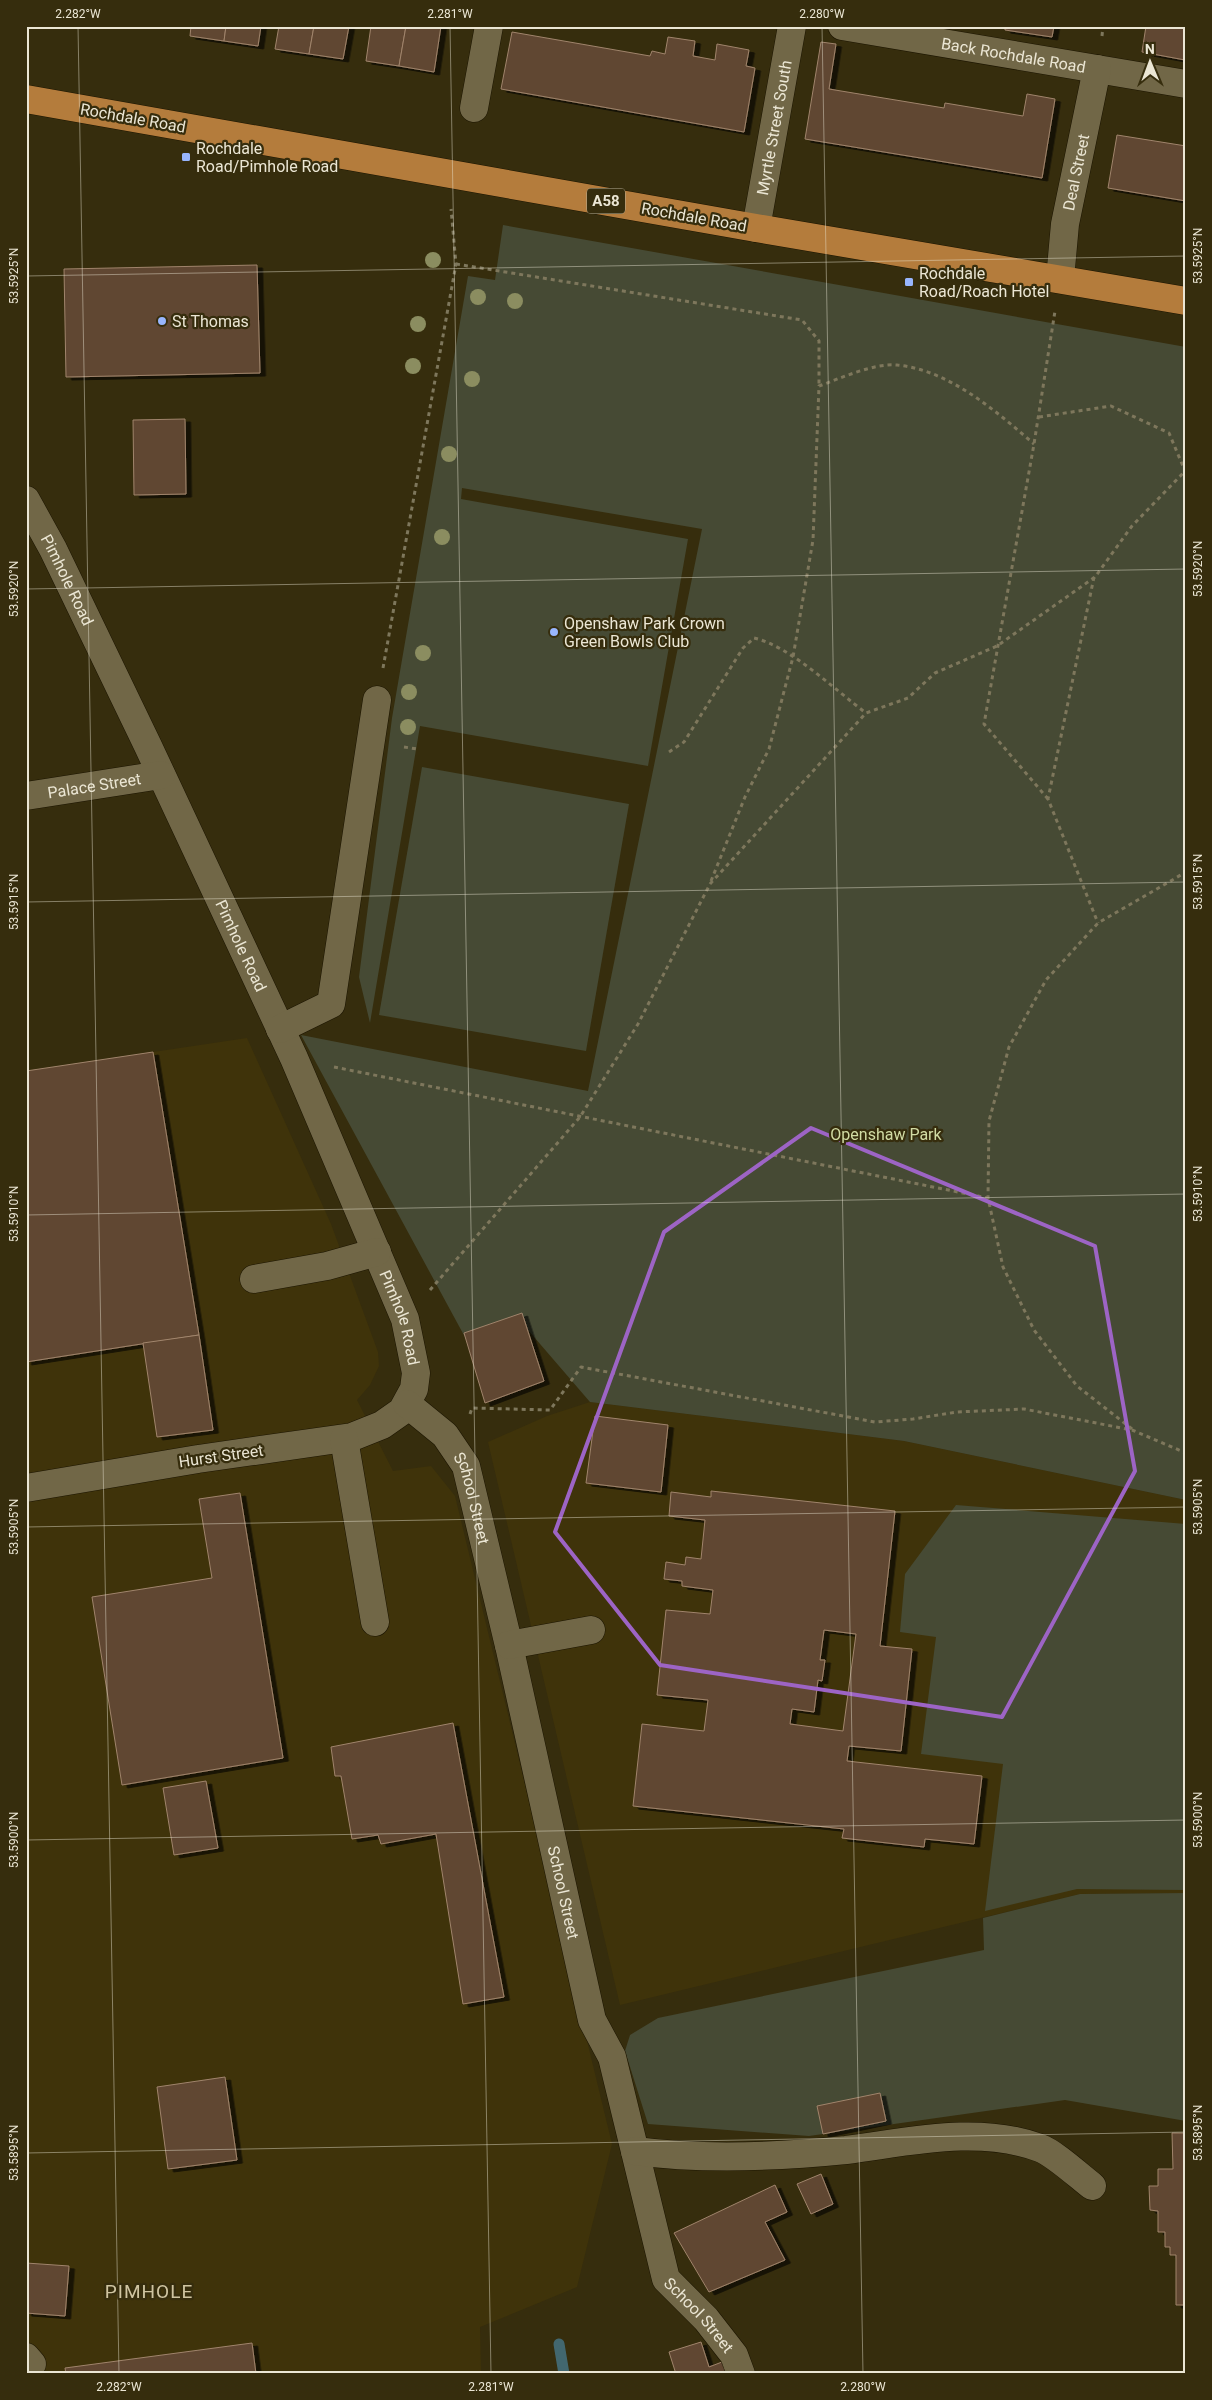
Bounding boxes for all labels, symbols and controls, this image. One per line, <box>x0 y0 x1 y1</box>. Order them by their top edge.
text: 2.282°W <box>55 7 101 21</box>
text: 2.281°W <box>427 7 473 21</box>
text: 2.280°W <box>799 7 845 21</box>
street label: Back Rochdale Road <box>940 33 1087 76</box>
north arrow <box>1124 38 1174 88</box>
text: N <box>1145 41 1155 57</box>
street label: Myrtle Street South <box>753 59 795 197</box>
street label: Rochdale Road <box>79 99 187 137</box>
street label: Deal Street <box>1059 132 1093 212</box>
place label: Rochdale Road/Pimhole Road <box>196 139 338 176</box>
marker: Rochdale Road/Pimhole Road <box>180 151 192 163</box>
road number: A58 <box>587 188 625 214</box>
street label: Rochdale Road <box>640 198 748 236</box>
text: 53.5925°N <box>1191 228 1205 284</box>
text: 53.5925°N <box>7 248 21 304</box>
place label: Rochdale Road/Roach Hotel <box>919 264 1049 301</box>
marker: Rochdale Road/Roach Hotel <box>903 276 915 288</box>
place label: St Thomas <box>172 312 249 331</box>
marker: St Thomas <box>156 315 168 327</box>
street label: Pimhole Road <box>37 531 98 628</box>
text: 53.5920°N <box>1191 541 1205 597</box>
text: 53.5920°N <box>7 561 21 617</box>
place label: Openshaw Park Crown Green Bowls Club <box>564 614 725 651</box>
marker: Openshaw Park Crown Green Bowls Club <box>548 626 560 638</box>
street label: Palace Street <box>46 769 142 802</box>
text: 53.5915°N <box>1191 854 1205 910</box>
text: 53.5915°N <box>7 874 21 930</box>
street label: Pimhole Road <box>212 897 271 994</box>
park label: Openshaw Park <box>830 1125 943 1144</box>
text: 53.5910°N <box>1191 1166 1205 1222</box>
text: 53.5910°N <box>7 1186 21 1242</box>
street label: Pimhole Road <box>376 1267 424 1367</box>
street label: Hurst Street <box>177 1441 265 1471</box>
street label: School Street <box>450 1448 494 1546</box>
text: 53.5905°N <box>1191 1479 1205 1535</box>
text: 53.5905°N <box>7 1499 21 1555</box>
text: 53.5900°N <box>1191 1792 1205 1848</box>
text: 53.5900°N <box>7 1812 21 1868</box>
street label: School Street <box>544 1844 583 1941</box>
text: 53.5895°N <box>1191 2105 1205 2161</box>
text: 53.5895°N <box>7 2125 21 2181</box>
street label: School Street <box>660 2273 738 2356</box>
district label: PIMHOLE <box>105 2280 193 2303</box>
text: 2.282°W <box>96 2380 142 2394</box>
text: 2.281°W <box>468 2380 514 2394</box>
text: 2.280°W <box>840 2380 886 2394</box>

